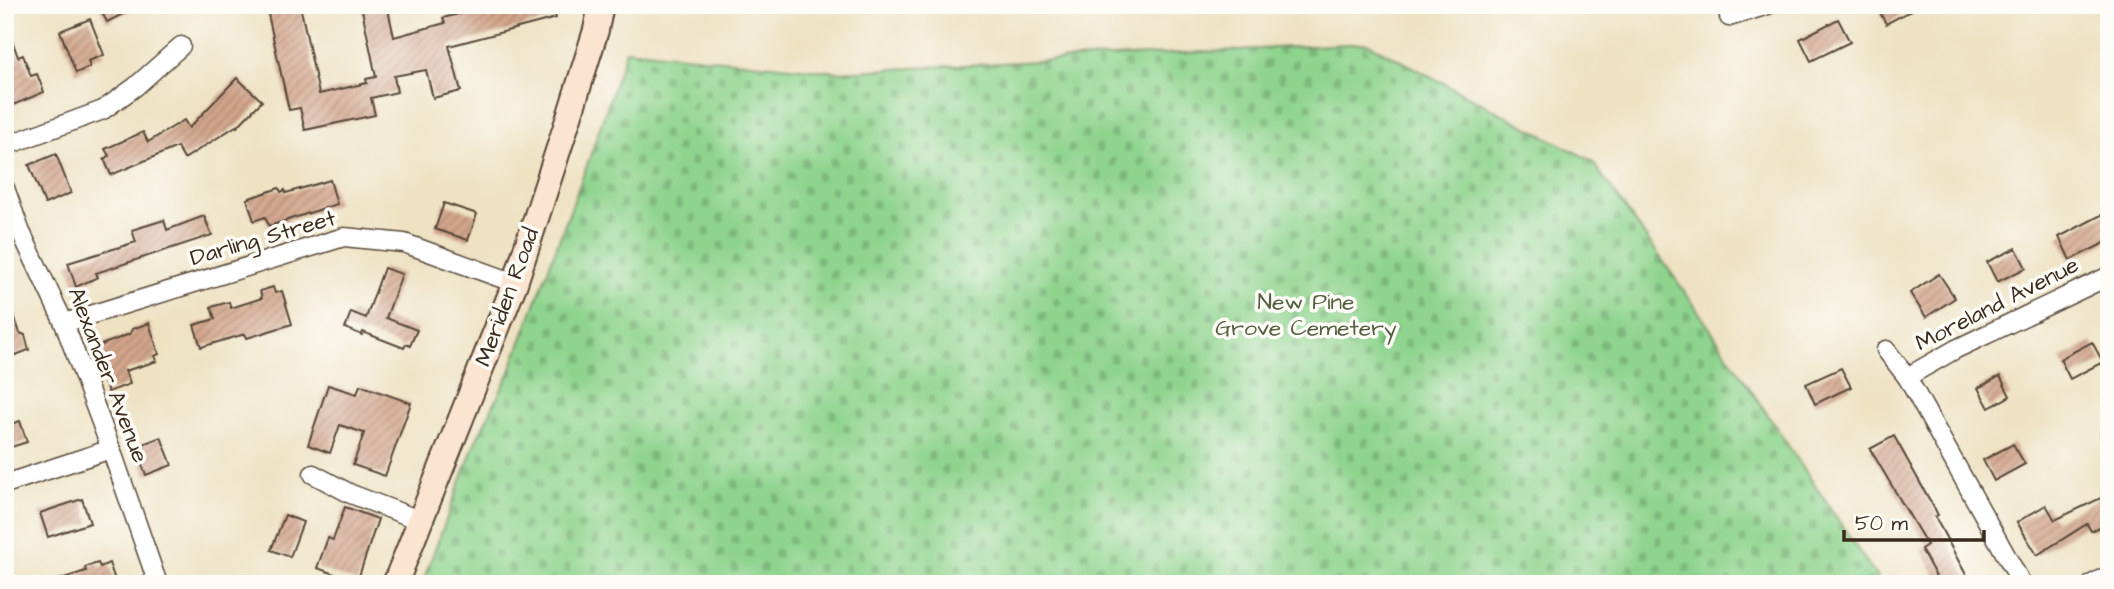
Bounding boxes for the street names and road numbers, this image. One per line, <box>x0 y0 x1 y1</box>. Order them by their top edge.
street label: Darling Street <box>187 202 340 275</box>
street label: Meriden Road <box>467 223 547 371</box>
street label: Moreland Avenue <box>1910 249 2084 359</box>
street label: Alexander Avenue <box>60 283 156 467</box>

